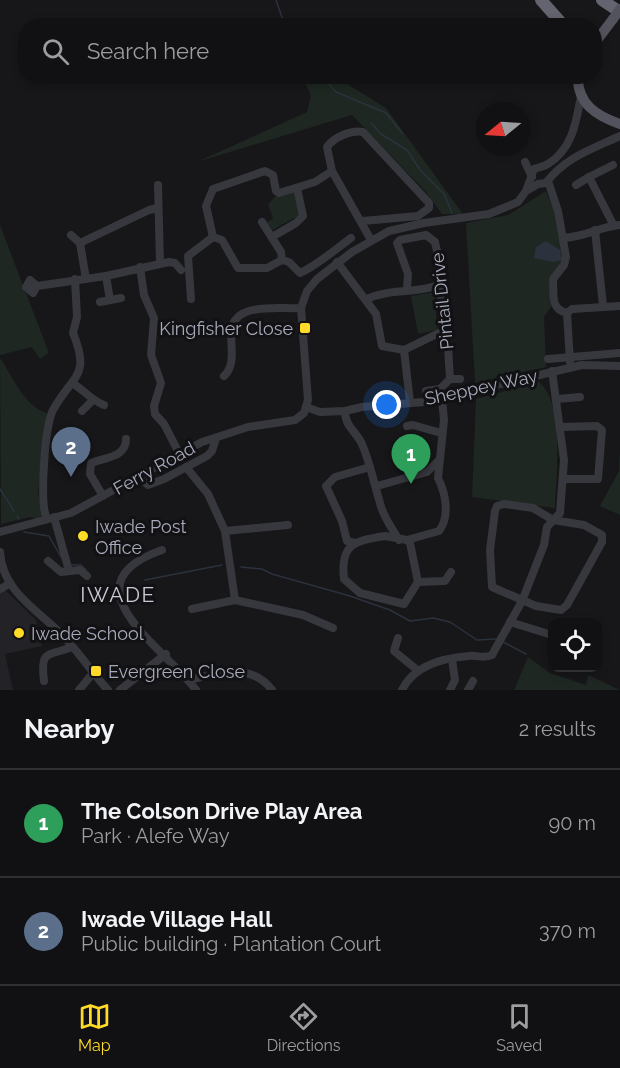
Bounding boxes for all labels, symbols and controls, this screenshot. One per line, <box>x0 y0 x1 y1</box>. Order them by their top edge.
search box <box>18 18 602 84</box>
icon: search <box>39 35 72 68</box>
text: Search here <box>87 38 209 64</box>
north arrow <box>476 102 530 156</box>
street label: Pintail Drive <box>426 251 458 350</box>
place label: Kingfisher Close <box>159 318 293 339</box>
marker: Kingfisher Close <box>298 321 312 335</box>
street label: Sheppey Way <box>423 365 540 409</box>
your location <box>372 390 401 419</box>
pin: 2 <box>52 428 90 477</box>
pin: 1 <box>392 434 430 484</box>
street label: Ferry Road <box>109 437 199 499</box>
place label: Iwade Post Office <box>95 516 186 558</box>
marker: Iwade Post Office <box>76 529 90 543</box>
district label: IWADE <box>80 582 156 607</box>
map controls <box>548 618 602 672</box>
button: locate <box>548 618 602 672</box>
place label: Iwade School <box>31 623 144 644</box>
marker: Iwade School <box>12 626 26 640</box>
place label: Evergreen Close <box>108 661 246 682</box>
marker: Evergreen Close <box>89 664 103 678</box>
text: Nearby <box>24 714 114 744</box>
text: 2 results <box>519 717 596 741</box>
text: The Colson Drive Play Area <box>81 798 362 824</box>
text: 1 <box>39 811 48 835</box>
text: 90 m <box>549 811 596 835</box>
text: Park · Alefe Way <box>81 824 230 848</box>
text: Iwade Village Hall <box>81 906 272 932</box>
text: 2 <box>38 919 49 943</box>
text: 370 m <box>539 919 596 943</box>
text: Public building · Plantation Court <box>81 932 381 956</box>
tab: Map <box>78 1000 111 1055</box>
tab: Directions <box>267 1000 341 1055</box>
tab: Saved <box>496 1000 542 1055</box>

